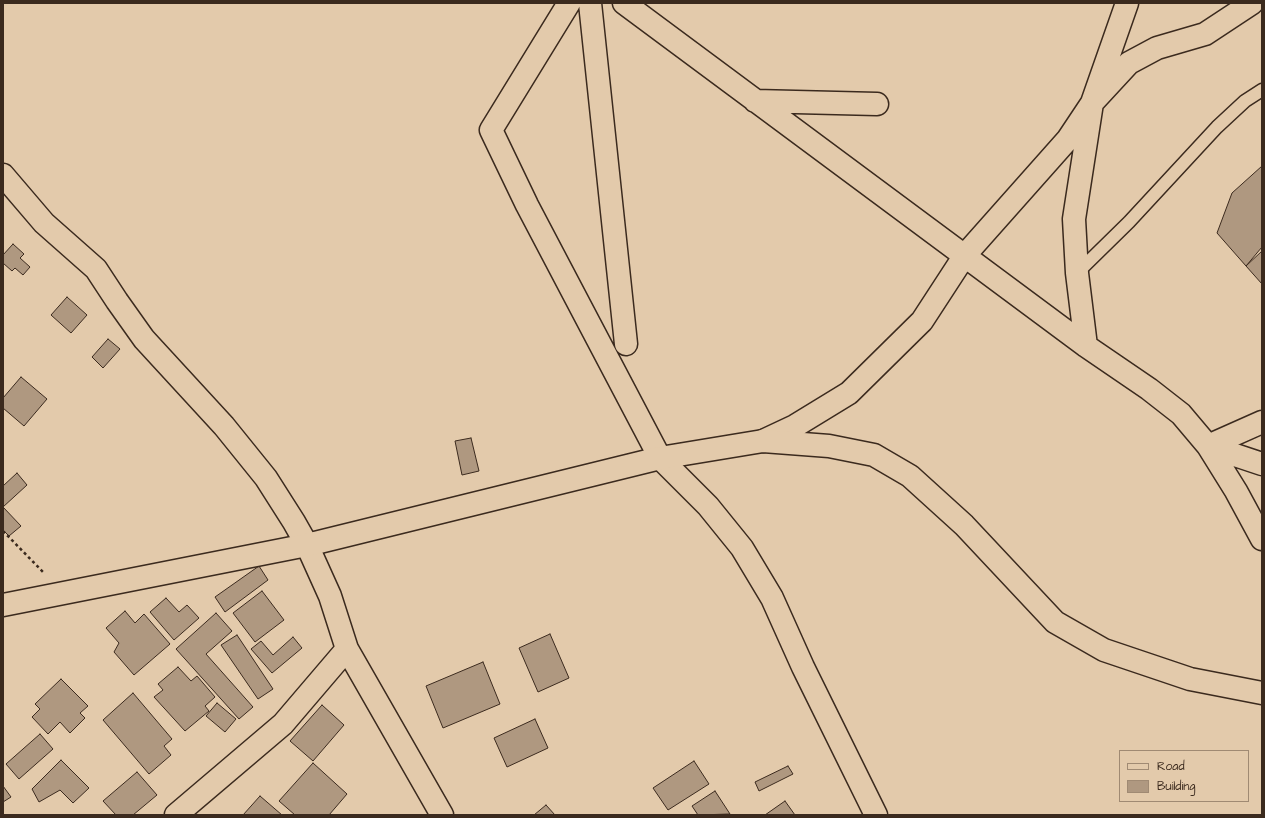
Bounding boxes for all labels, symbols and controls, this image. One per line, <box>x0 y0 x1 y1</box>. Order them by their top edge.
legend <box>1119 750 1249 802</box>
text: Road <box>1157 758 1185 775</box>
text: Building <box>1157 778 1195 795</box>

